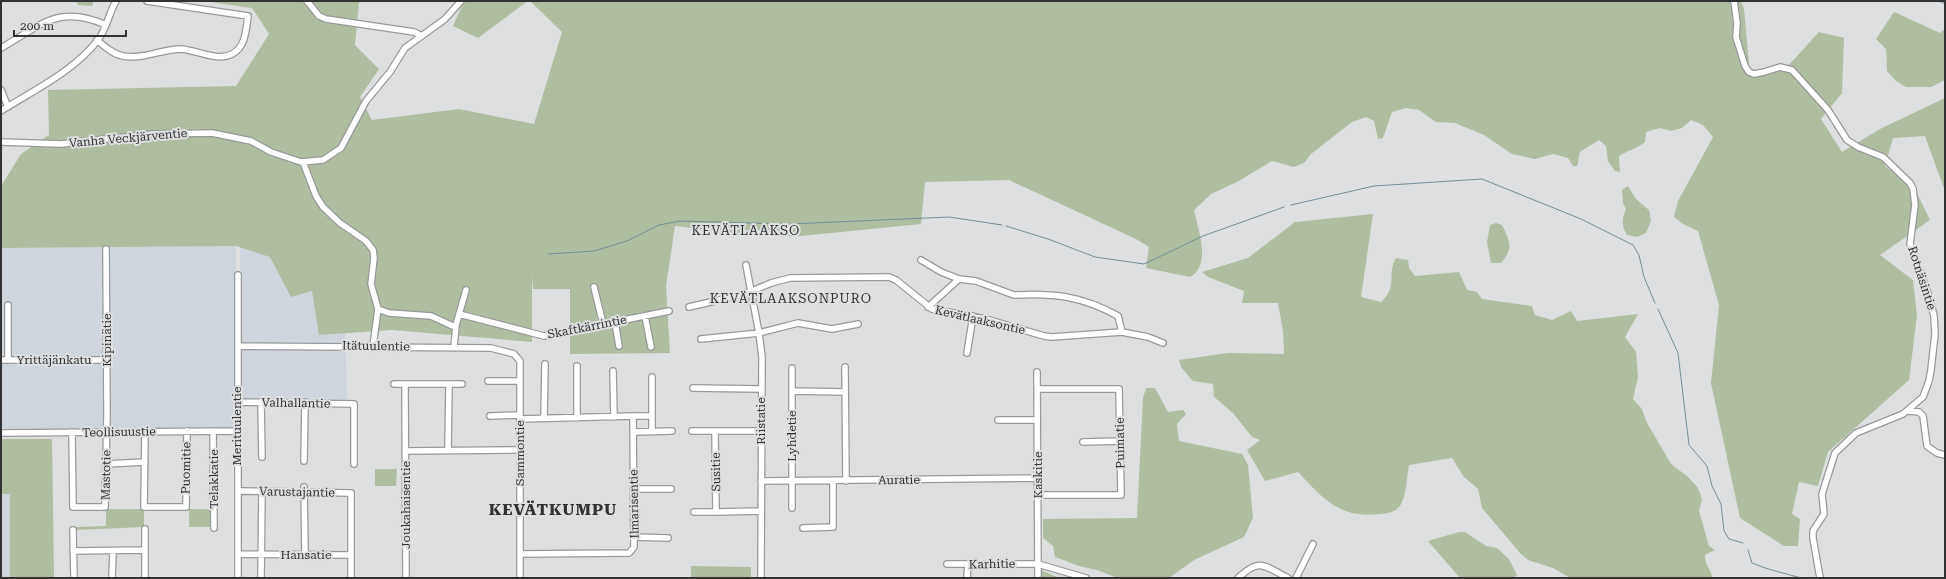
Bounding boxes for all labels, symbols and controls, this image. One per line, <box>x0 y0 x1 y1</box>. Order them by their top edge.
scale bar <box>14 12 126 38</box>
text: 200 m <box>20 19 54 33</box>
street label: Vanha Veckjärventie <box>68 126 188 150</box>
district label: KEVÄTLAAKSO <box>692 223 800 238</box>
street label: Rotnäsintie <box>1905 244 1939 312</box>
district label: KEVÄTLAAKSONPURO <box>710 291 872 306</box>
street label: Kevätlaaksontie <box>933 303 1027 337</box>
street label: Skaftkärrintie <box>546 312 628 342</box>
street label: Kipinätie <box>100 313 114 367</box>
street label: Itätuulentie <box>342 338 410 354</box>
street label: Yrittäjänkatu <box>16 353 92 367</box>
street label: Merituulentie <box>230 386 244 466</box>
street label: Valhallantie <box>262 395 331 411</box>
street label: Riistatie <box>754 397 768 445</box>
street label: Lyhdetie <box>785 410 799 462</box>
street label: Puimatie <box>1113 417 1127 469</box>
street label: Sammontie <box>513 420 527 486</box>
street label: Teollisuustie <box>82 424 156 440</box>
street label: Puomitie <box>179 441 193 494</box>
street label: Mastotie <box>99 449 113 500</box>
street label: Telakkatie <box>207 449 221 509</box>
street label: Kaskitie <box>1031 451 1045 499</box>
street label: Susitie <box>709 452 723 492</box>
street label: Joukahaisentie <box>399 461 413 549</box>
street label: Ilmarisentie <box>626 469 642 539</box>
street label: Auratie <box>878 473 920 487</box>
street label: Varustajantie <box>259 484 335 500</box>
district label: KEVÄTKUMPU <box>489 500 617 519</box>
street label: Hansatie <box>280 548 332 562</box>
street label: Karhitie <box>969 557 1016 571</box>

